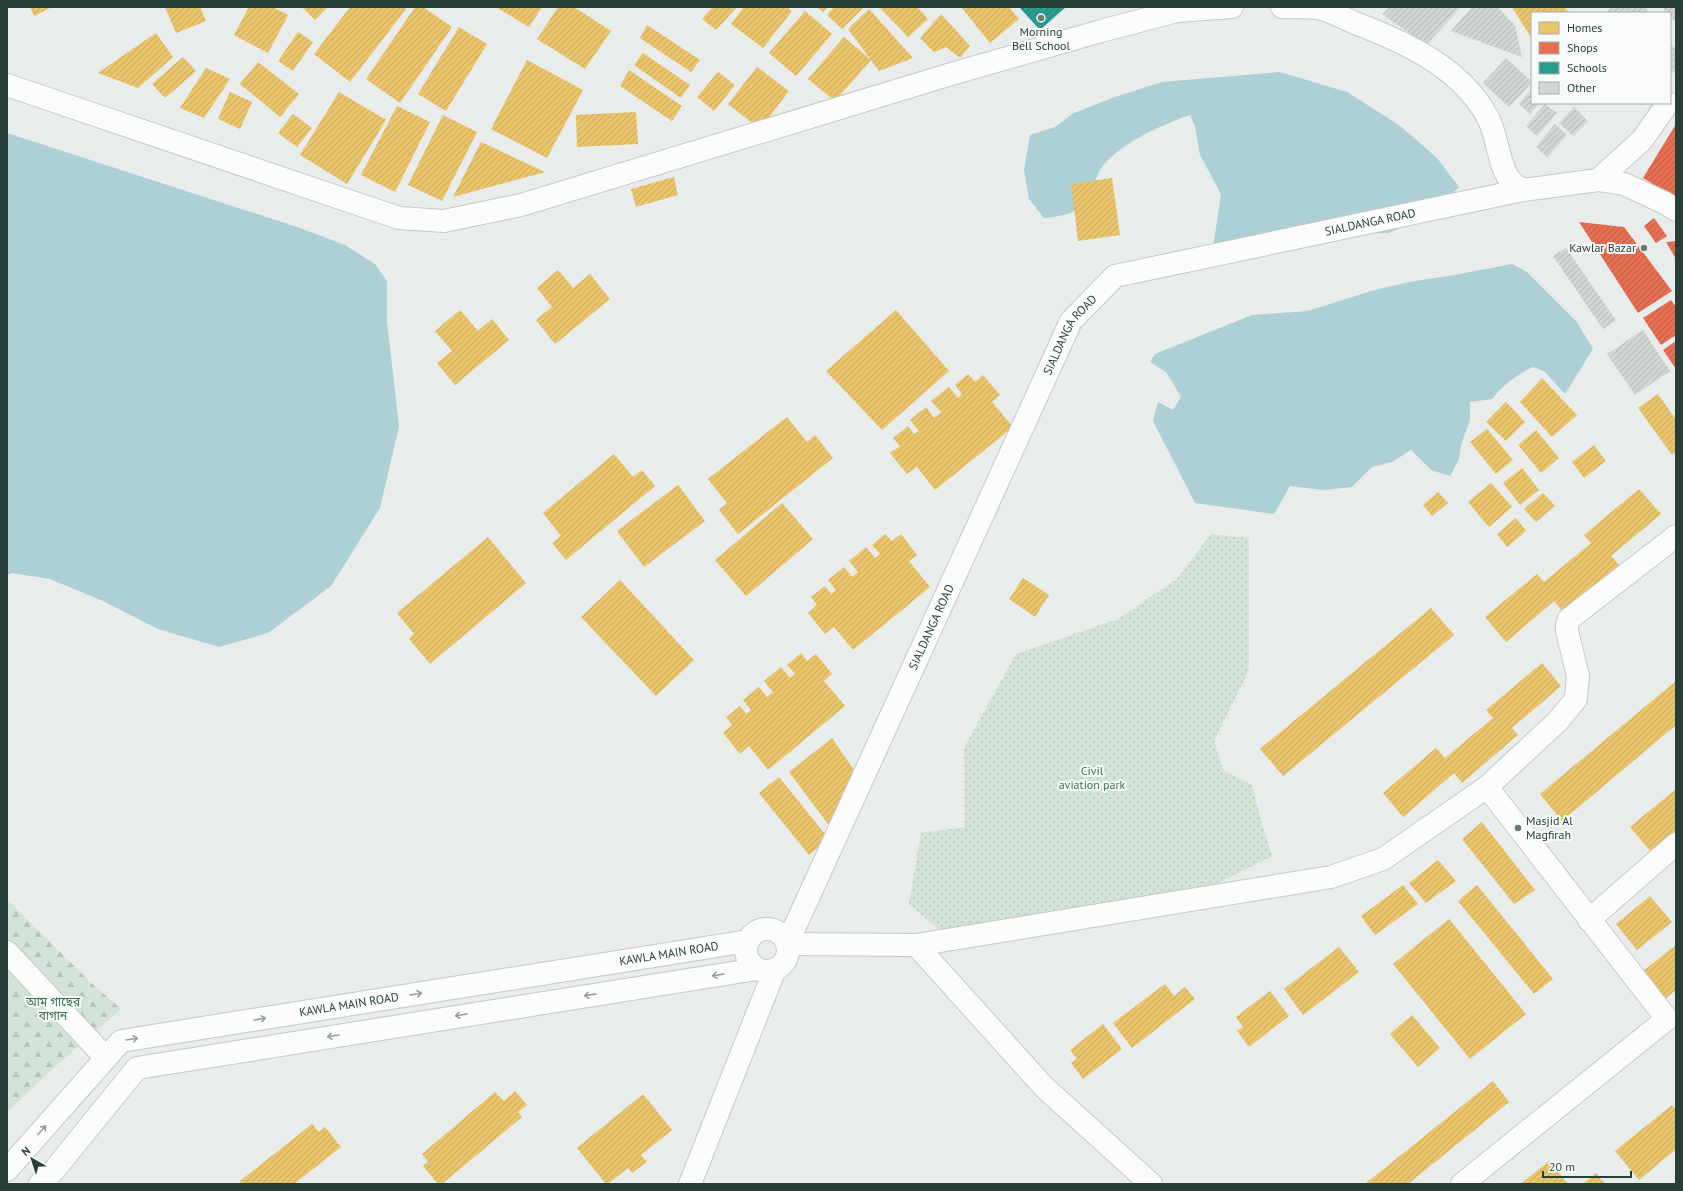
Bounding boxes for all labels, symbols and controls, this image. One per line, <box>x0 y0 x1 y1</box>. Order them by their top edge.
legend <box>1531 12 1671 104</box>
marker: Morning Bell School <box>1036 13 1046 23</box>
text: Homes <box>1567 20 1602 35</box>
place label: Morning Bell School <box>1012 24 1071 53</box>
text: Shops <box>1567 40 1598 55</box>
text: Schools <box>1567 60 1607 75</box>
text: Other <box>1567 80 1596 95</box>
street label: SIALDANGA ROAD <box>1323 205 1417 239</box>
place label: Kawlar Bazar <box>1569 240 1636 255</box>
marker: Kawlar Bazar <box>1639 243 1649 253</box>
street label: SIALDANGA ROAD <box>1039 291 1100 377</box>
street label: SIALDANGA ROAD <box>905 582 957 672</box>
park label: Civil aviation park <box>1059 763 1126 792</box>
place label: Masjid Al Magfirah <box>1526 813 1573 842</box>
marker: Masjid Al Magfirah <box>1513 823 1523 833</box>
street label: KAWLA MAIN ROAD <box>618 938 720 968</box>
one-way arrow <box>712 971 725 979</box>
street label: KAWLA MAIN ROAD <box>298 989 400 1019</box>
one-way arrow <box>409 990 422 998</box>
one-way arrow <box>584 991 597 999</box>
park label: আম গাছের বাগান <box>25 994 81 1023</box>
one-way arrow <box>455 1012 468 1020</box>
one-way arrow <box>253 1015 266 1023</box>
one-way arrow <box>327 1032 340 1040</box>
one-way arrow <box>125 1035 138 1043</box>
one-way arrow <box>38 1125 47 1135</box>
north arrow <box>12 1139 52 1179</box>
text: N <box>18 1144 33 1159</box>
scale bar <box>1543 1153 1631 1179</box>
text: 20 m <box>1549 1159 1575 1174</box>

